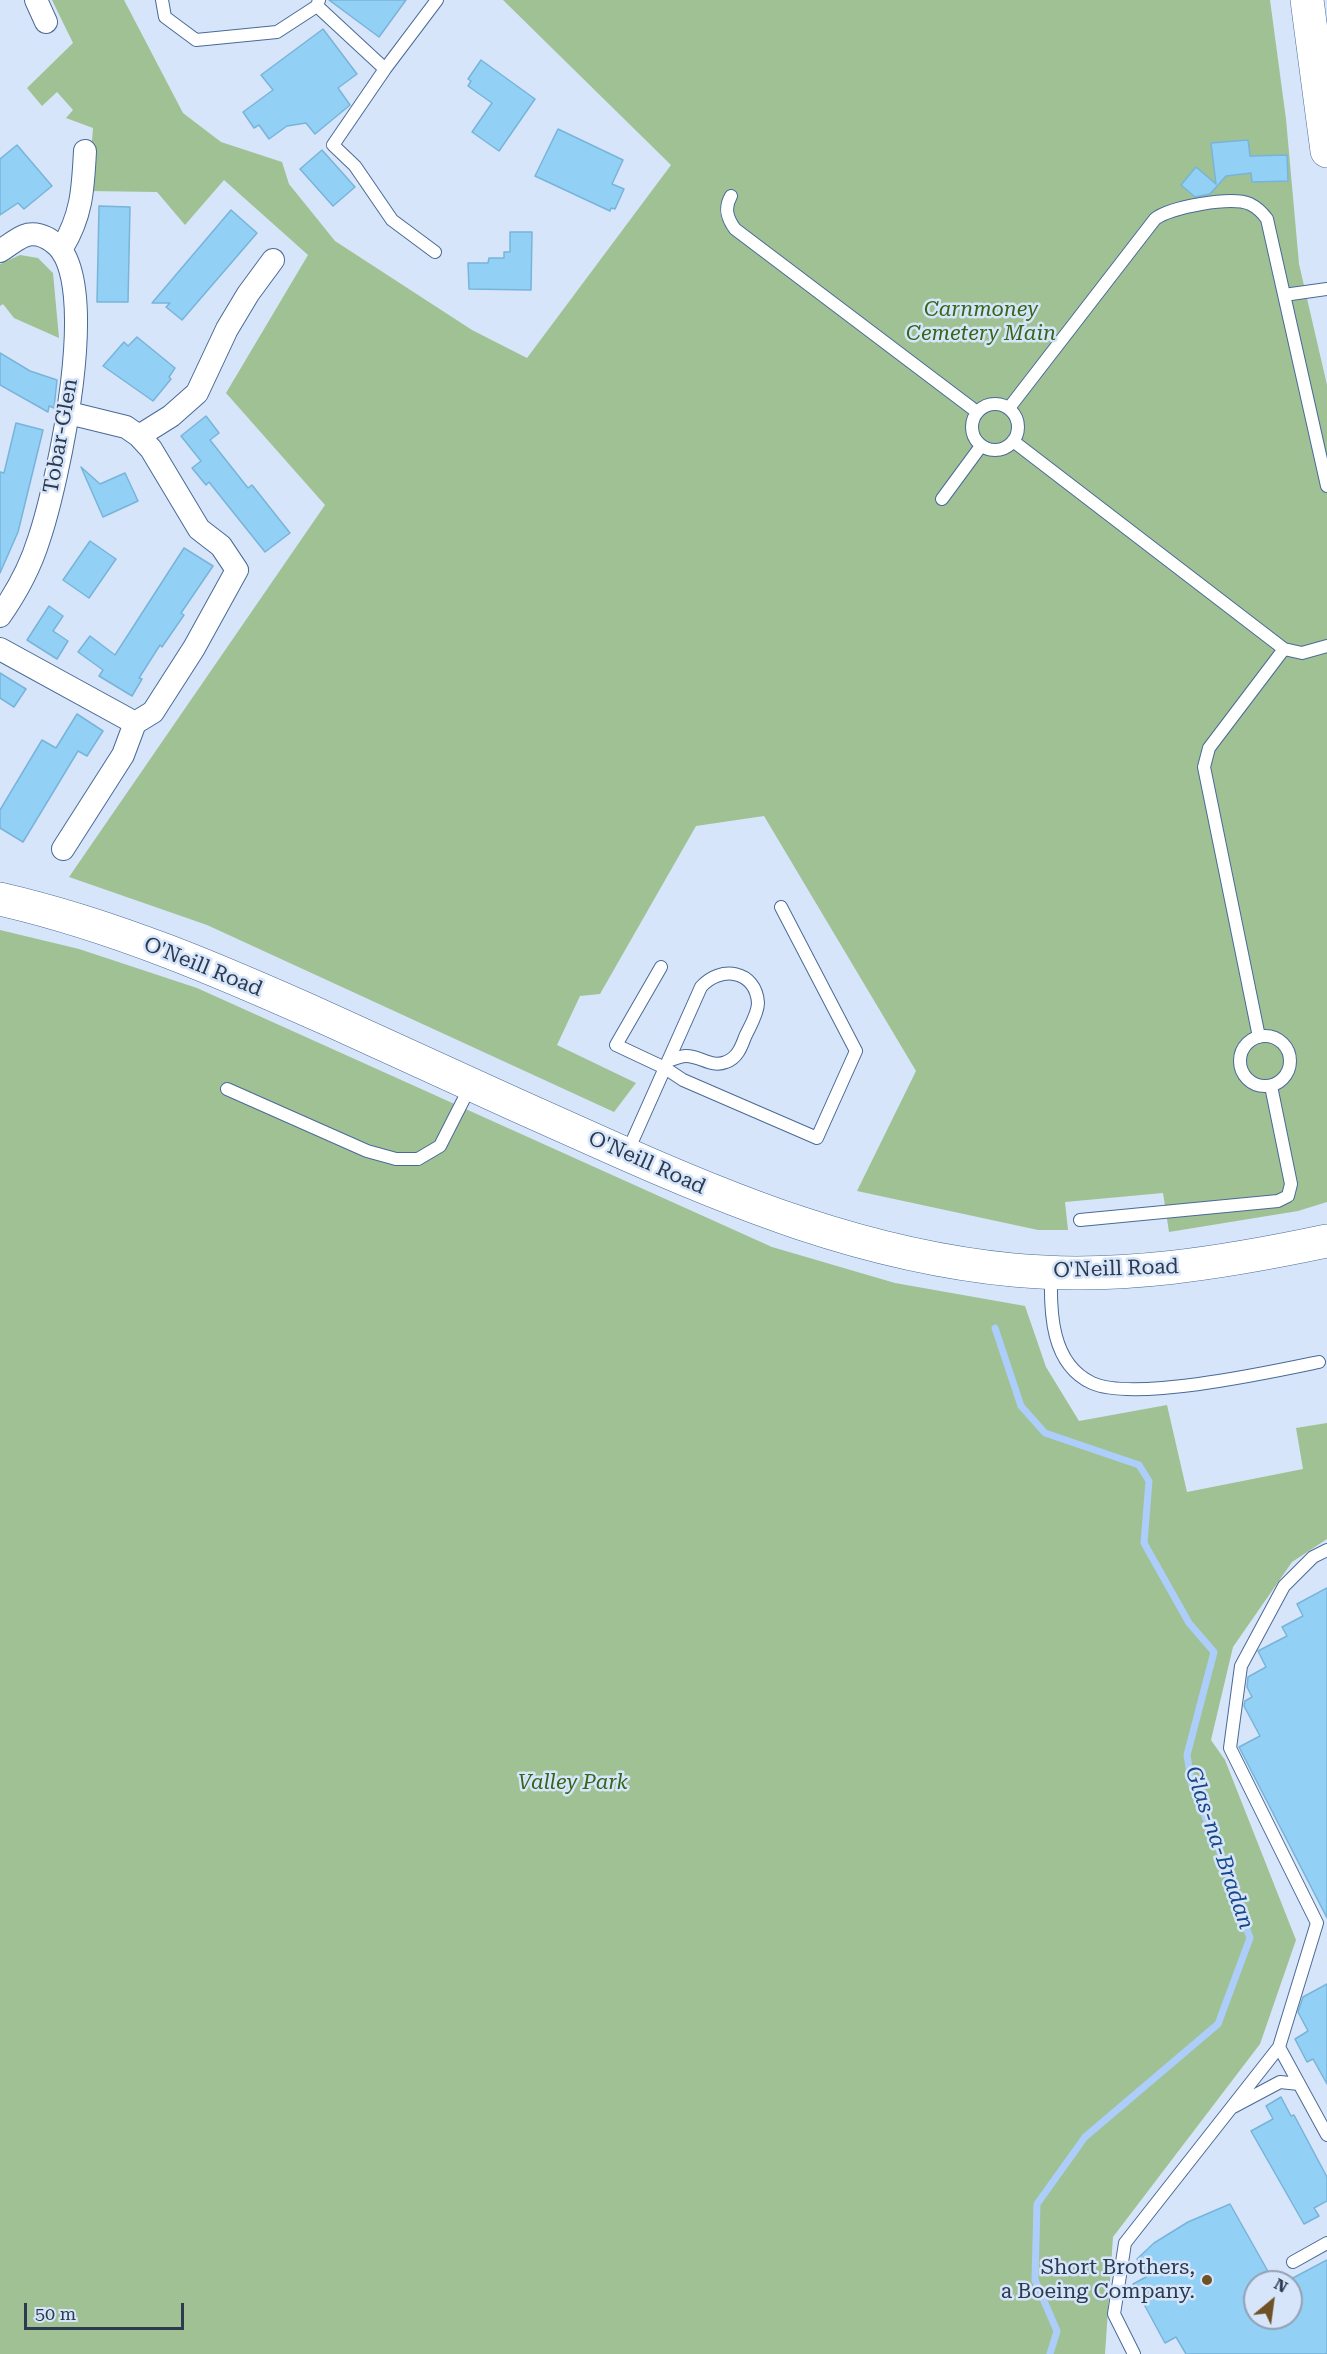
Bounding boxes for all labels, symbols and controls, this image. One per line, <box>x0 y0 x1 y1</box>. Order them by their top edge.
park label: Carnmoney Cemetery Main <box>906 297 1056 347</box>
street label: Tobar-Glen <box>39 377 83 495</box>
street label: O'Neill Road <box>140 932 266 1002</box>
street label: O'Neill Road <box>584 1126 710 1200</box>
street label: O'Neill Road <box>1053 1254 1179 1284</box>
water label: Glas-na-Bradan <box>1179 1763 1259 1933</box>
park label: Valley Park <box>518 1770 628 1796</box>
place label: Short Brothers, a Boeing Company. <box>1001 2255 1195 2305</box>
north arrow <box>1243 2270 1303 2330</box>
marker: Short Brothers, a Boeing Company. <box>1200 2273 1214 2287</box>
text: N <box>1271 2274 1291 2297</box>
scale bar <box>27 2291 188 2329</box>
text: 50 m <box>35 2303 76 2324</box>

